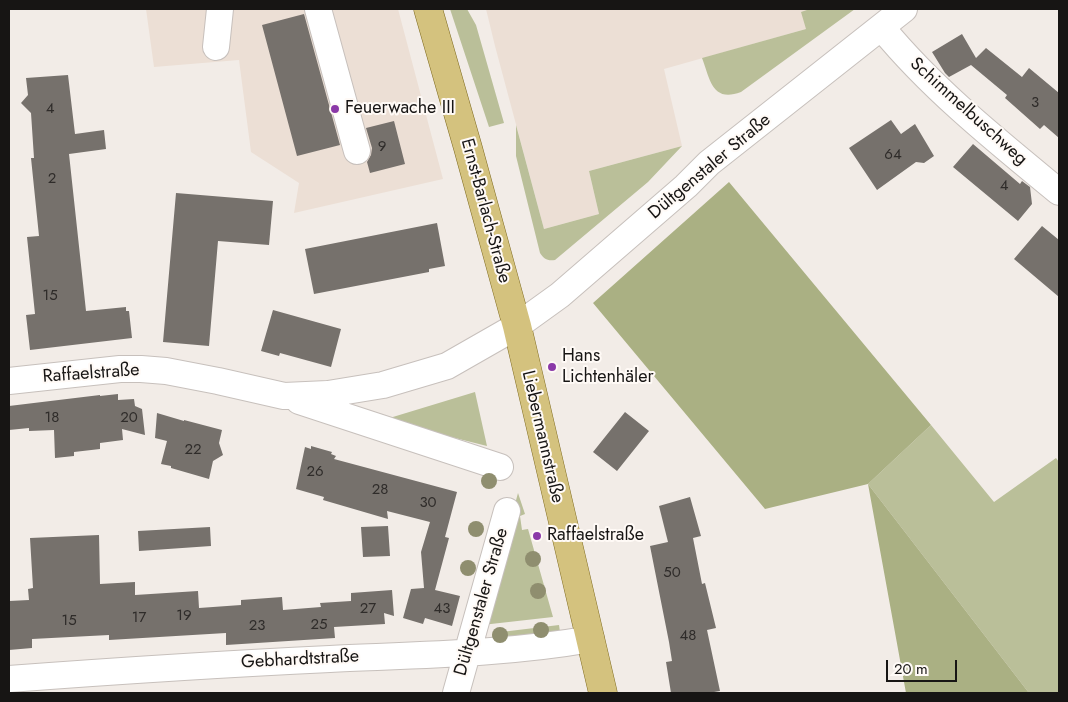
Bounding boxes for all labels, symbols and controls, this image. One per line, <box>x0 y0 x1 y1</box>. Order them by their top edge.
street label: Schimmelbuschweg <box>905 54 1031 170</box>
house number: 3 <box>1031 94 1039 112</box>
place label: Feuerwache III <box>345 98 455 120</box>
house number: 4 <box>46 100 54 118</box>
marker: Feuerwache III <box>329 103 341 115</box>
street label: Dültgenstaler Straße <box>645 110 775 224</box>
street label: Ernst-Barlach-Straße <box>455 136 515 286</box>
house number: 9 <box>378 138 386 156</box>
house number: 64 <box>884 146 902 164</box>
house number: 2 <box>48 170 56 188</box>
house number: 4 <box>1000 177 1008 195</box>
house number: 15 <box>42 287 58 305</box>
place label: Hans Lichtenhäler <box>562 346 654 388</box>
street label: Raffaelstraße <box>42 360 140 388</box>
marker: Hans Lichtenhäler <box>546 361 558 373</box>
street label: Liebermannstraße <box>516 369 568 505</box>
house number: 18 <box>45 409 59 427</box>
house number: 20 <box>120 409 138 427</box>
house number: 22 <box>184 441 202 459</box>
house number: 26 <box>306 463 324 481</box>
house number: 28 <box>372 481 388 499</box>
house number: 30 <box>419 494 437 512</box>
place label: Raffaelstraße <box>547 525 644 547</box>
street label: Dültgenstaler Straße <box>451 526 513 678</box>
marker: Raffaelstraße <box>531 530 543 542</box>
house number: 50 <box>663 564 681 582</box>
house number: 27 <box>360 600 376 618</box>
house number: 43 <box>434 600 450 618</box>
house number: 19 <box>176 607 192 625</box>
house number: 17 <box>132 609 146 627</box>
house number: 15 <box>61 612 77 630</box>
house number: 25 <box>311 616 327 634</box>
house number: 23 <box>249 617 265 635</box>
house number: 48 <box>680 627 696 645</box>
street label: Gebhardtstraße <box>240 646 360 674</box>
scale bar <box>888 650 959 682</box>
text: 20 m <box>894 658 928 680</box>

